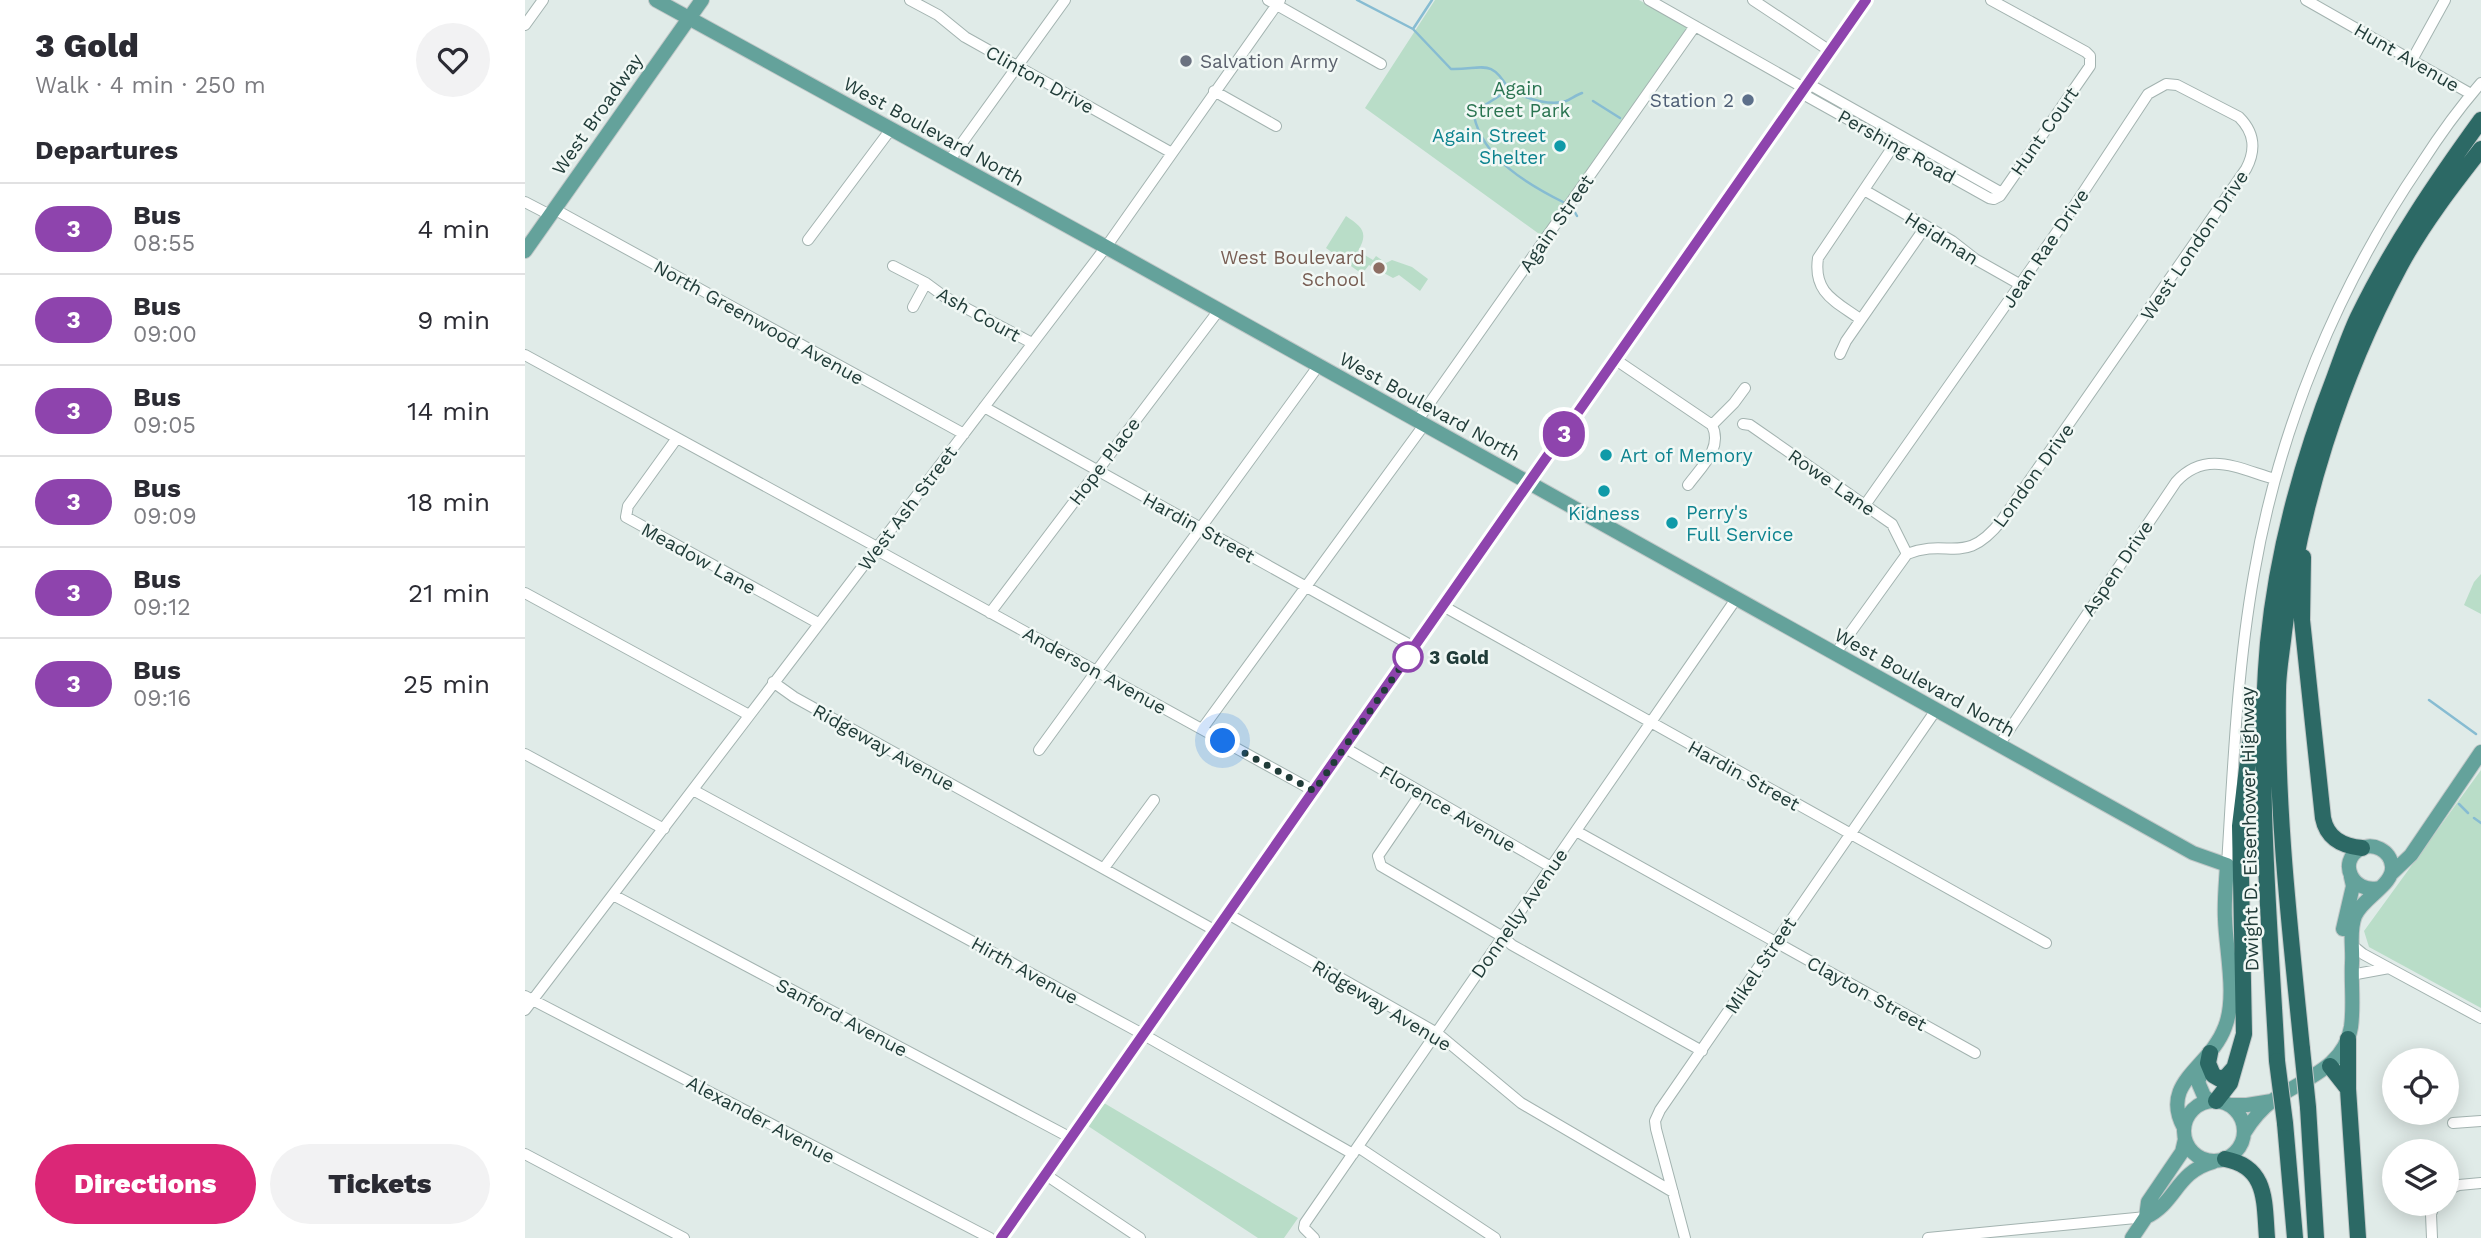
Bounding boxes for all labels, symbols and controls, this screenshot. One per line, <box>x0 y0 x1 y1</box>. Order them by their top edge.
street label: Hunt Avenue <box>2350 18 2464 97</box>
button: heart <box>416 23 490 97</box>
text: 3 Gold <box>35 26 139 65</box>
street label: Clinton Drive <box>982 40 1098 119</box>
street label: West Broadway <box>547 49 648 179</box>
place label: Salvation Army <box>1200 50 1338 73</box>
marker: Salvation Army <box>1178 53 1194 69</box>
text: Walk · 4 min · 250 m <box>35 72 266 99</box>
street label: West Boulevard North <box>839 72 1028 191</box>
park label: Again Street Park <box>1466 77 1570 122</box>
street label: Hunt Court <box>2005 83 2083 180</box>
place label: Station 2 <box>1650 89 1734 112</box>
marker: Station 2 <box>1740 92 1756 108</box>
street label: Pershing Road <box>1834 105 1960 188</box>
place label: Again Street Shelter <box>1432 124 1546 169</box>
text: Departures <box>35 135 178 165</box>
marker: Again Street Shelter <box>1552 138 1568 154</box>
street label: West London Drive <box>2136 166 2253 325</box>
street label: Again Street <box>1514 170 1599 277</box>
street label: Jean Rae Drive <box>1997 184 2094 312</box>
text: Bus <box>133 200 181 230</box>
street label: Heidman <box>1901 207 1983 270</box>
text: 4 min <box>417 214 490 244</box>
text: 3 <box>66 215 81 243</box>
text: 08:55 <box>133 230 195 257</box>
place label: West Boulevard School <box>1220 246 1365 291</box>
street label: North Greenwood Avenue <box>650 255 868 390</box>
marker: West Boulevard School <box>1371 260 1387 276</box>
street label: Ash Court <box>933 282 1025 347</box>
text: Bus <box>133 291 181 321</box>
text: 9 min <box>417 305 490 335</box>
text: 3 <box>66 306 81 334</box>
text: 09:00 <box>133 321 197 348</box>
street label: West Boulevard North <box>1335 347 1524 466</box>
text: Bus <box>133 382 181 412</box>
text: 14 min <box>407 396 490 426</box>
text: 3 <box>66 397 81 425</box>
line badge: 3 <box>1541 411 1587 457</box>
text: 09:05 <box>133 412 196 439</box>
street label: Hope Place <box>1064 413 1145 510</box>
street label: London Drive <box>1988 419 2079 532</box>
text: 3 <box>1557 420 1571 448</box>
street label: West Ash Street <box>853 441 962 575</box>
place label: Art of Memory <box>1620 444 1753 467</box>
street label: Rowe Lane <box>1784 444 1880 521</box>
marker: Art of Memory <box>1598 447 1614 463</box>
text: Bus <box>133 473 181 503</box>
marker: Kidness <box>1596 483 1612 499</box>
text: 18 min <box>407 487 490 517</box>
street label: Hardin Street <box>1139 487 1259 568</box>
text: 3 <box>66 488 81 516</box>
place label: Perry's Full Service <box>1686 501 1793 546</box>
place label: Kidness <box>1568 502 1640 525</box>
text: 09:09 <box>133 503 197 530</box>
marker: Perry's Full Service <box>1664 515 1680 531</box>
street label: Aspen Drive <box>2077 516 2158 621</box>
street label: Meadow Lane <box>637 517 760 599</box>
text: Bus <box>133 564 181 594</box>
text: 21 min <box>408 578 490 608</box>
text: 3 <box>66 579 81 607</box>
text: 09:12 <box>133 594 191 621</box>
street label: Anderson Avenue <box>1019 621 1171 719</box>
street label: West Boulevard North <box>1830 623 2019 742</box>
marker: 3 Gold <box>1393 642 1423 672</box>
place label: 3 Gold <box>1429 646 1489 669</box>
text: Bus <box>133 655 181 685</box>
text: 25 min <box>403 669 490 699</box>
text: 3 <box>66 670 81 698</box>
text: 09:16 <box>133 685 191 712</box>
street label: Dwight D. Eisenhower Highway <box>2236 686 2263 972</box>
street label: Ridgeway Avenue <box>809 699 959 796</box>
your location <box>1205 723 1240 758</box>
street label: Hardin Street <box>1684 735 1804 816</box>
street label: Florence Avenue <box>1376 760 1520 857</box>
street label: Donnelly Avenue <box>1466 844 1573 983</box>
street label: Mikel Street <box>1720 913 1801 1018</box>
street label: Hirth Avenue <box>967 932 1082 1009</box>
street label: Clayton Street <box>1803 951 1931 1036</box>
street label: Ridgeway Avenue <box>1308 955 1456 1056</box>
street label: Sanford Avenue <box>772 973 911 1062</box>
map controls <box>2382 1048 2459 1216</box>
button: locate <box>2382 1048 2459 1125</box>
street label: Alexander Avenue <box>683 1071 839 1168</box>
button: layers <box>2382 1139 2459 1216</box>
button: Directions <box>35 1144 256 1224</box>
button: Tickets <box>270 1144 490 1224</box>

